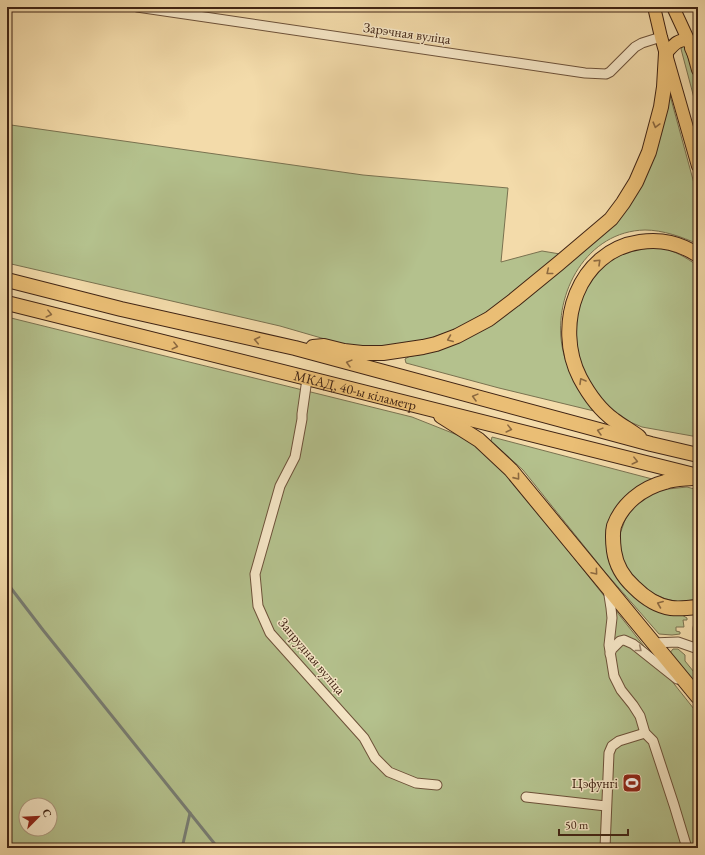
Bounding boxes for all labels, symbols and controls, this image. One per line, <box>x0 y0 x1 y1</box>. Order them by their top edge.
street label: Зарэчная вуліца <box>362 18 452 48</box>
one-way arrow <box>653 122 661 129</box>
one-way arrow <box>593 259 601 267</box>
one-way arrow <box>547 267 554 274</box>
one-way arrow <box>46 309 53 318</box>
one-way arrow <box>447 334 454 342</box>
one-way arrow <box>253 336 260 344</box>
one-way arrow <box>172 341 179 349</box>
one-way arrow <box>346 359 353 368</box>
street label: МКАД, 40-ы кіламетр <box>292 366 419 414</box>
one-way arrow <box>580 378 587 385</box>
one-way arrow <box>471 393 478 402</box>
one-way arrow <box>506 425 512 433</box>
one-way arrow <box>597 427 603 435</box>
one-way arrow <box>632 456 639 464</box>
one-way arrow <box>512 472 519 479</box>
one-way arrow <box>590 567 597 574</box>
one-way arrow <box>656 600 663 608</box>
street label: Запрудная вуліца <box>274 614 350 699</box>
one-way arrow <box>635 645 642 652</box>
sports icon: Цэфунгі <box>621 772 643 794</box>
place label: Цэфунгі <box>572 774 619 792</box>
north arrow <box>18 797 58 837</box>
text: С <box>39 807 55 820</box>
scale bar <box>559 811 628 837</box>
text: 50 m <box>565 817 589 833</box>

